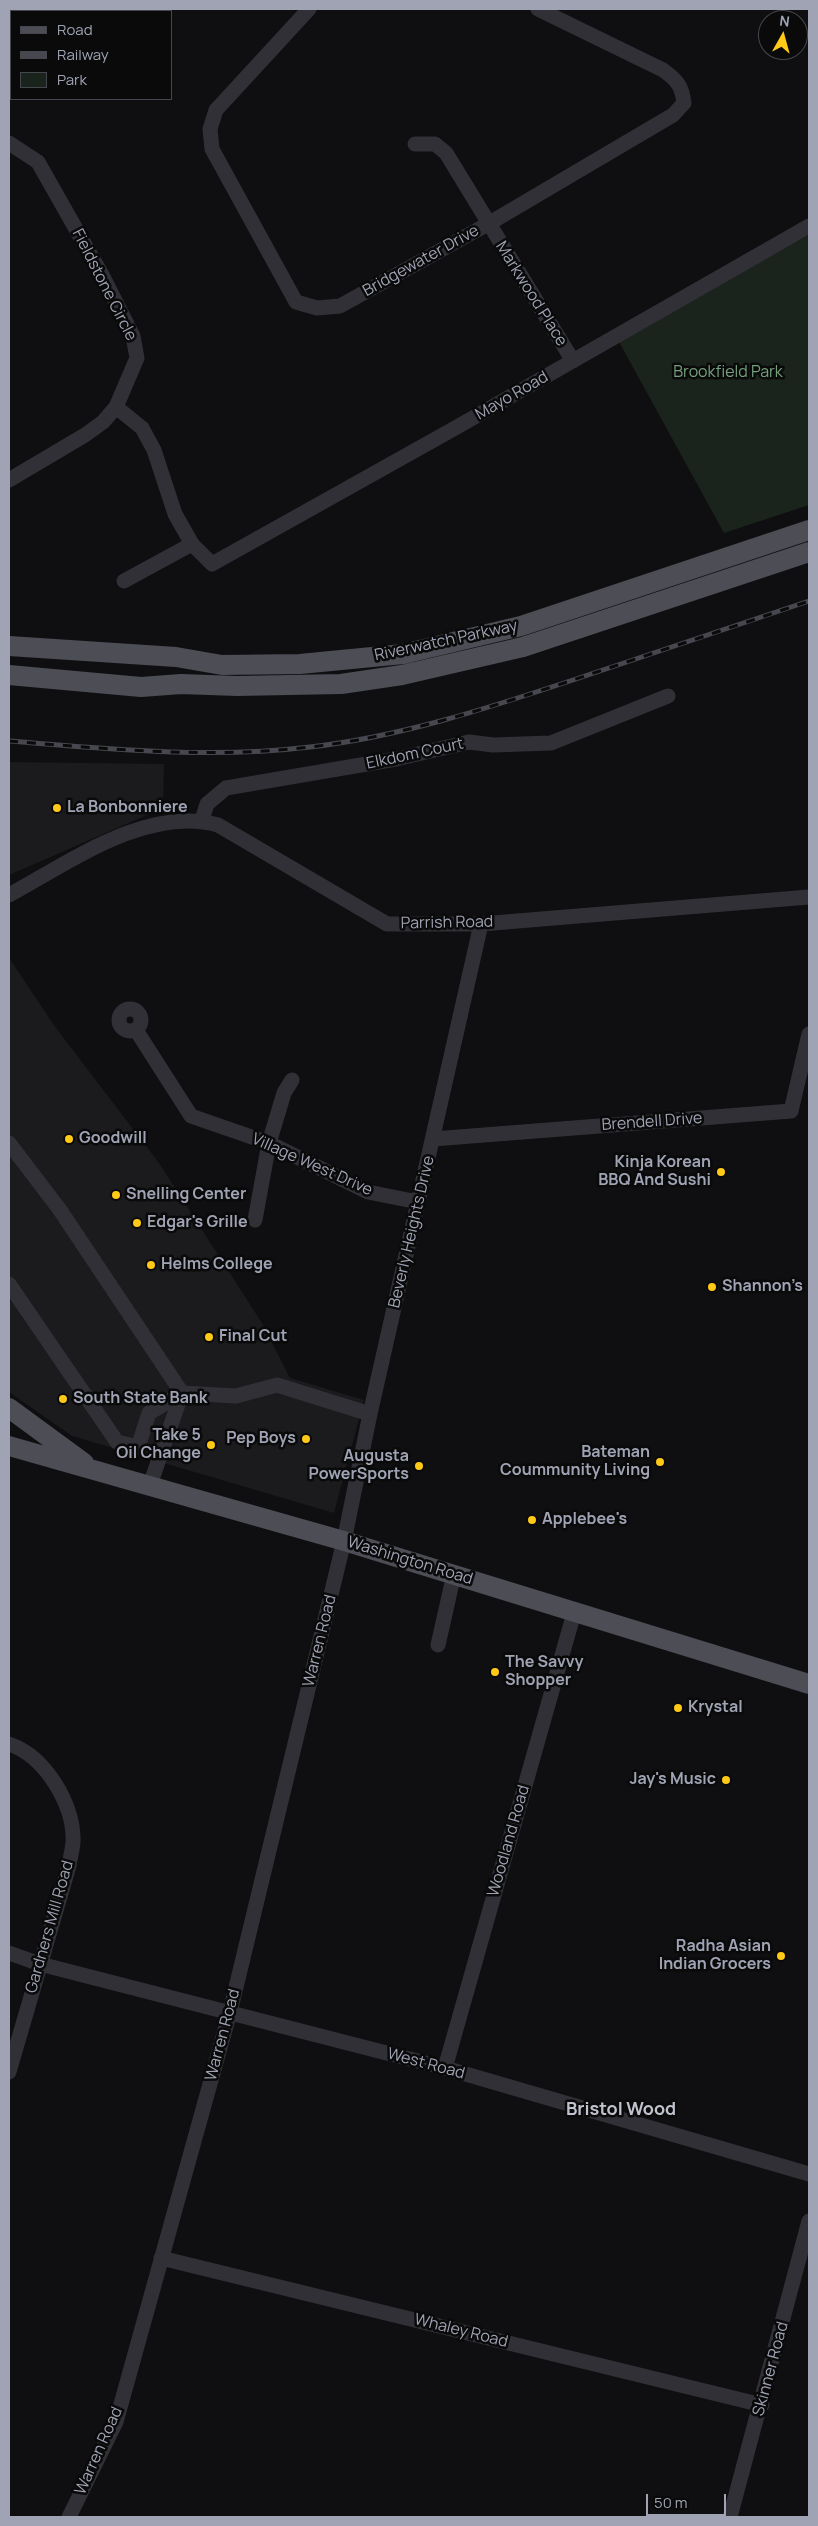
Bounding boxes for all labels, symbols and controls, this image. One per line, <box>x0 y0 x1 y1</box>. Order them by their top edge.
legend <box>10 10 172 100</box>
north arrow <box>758 10 808 60</box>
text: N <box>779 11 791 31</box>
text: Road <box>57 19 93 40</box>
text: Railway <box>57 44 109 65</box>
text: Park <box>57 69 87 90</box>
street label: Bridgewater Drive <box>360 221 482 301</box>
street label: Fieldstone Circle <box>68 226 140 344</box>
street label: Markwood Place <box>491 238 571 350</box>
park label: Brookfield Park <box>673 363 783 383</box>
street label: Mayo Road <box>472 368 552 424</box>
street label: Riverwatch Parkway <box>373 616 519 666</box>
street label: Elkdom Court <box>365 734 465 774</box>
place label: La Bonbonniere <box>67 798 188 818</box>
marker: La Bonbonniere <box>51 802 63 814</box>
street label: Parrish Road <box>401 913 493 933</box>
street label: Brendell Drive <box>601 1109 703 1135</box>
place label: Goodwill <box>79 1129 147 1149</box>
street label: Village West Drive <box>249 1130 375 1200</box>
marker: Goodwill <box>63 1133 75 1145</box>
place label: Kinja Korean BBQ And Sushi <box>598 1153 711 1191</box>
street label: Beverly Heights Drive <box>385 1154 439 1310</box>
marker: Kinja Korean BBQ And Sushi <box>715 1166 727 1178</box>
place label: Snelling Center <box>126 1185 246 1205</box>
marker: Snelling Center <box>110 1189 122 1201</box>
place label: Edgar's Grille <box>147 1213 248 1233</box>
marker: Edgar's Grille <box>131 1217 143 1229</box>
place label: Helms College <box>161 1255 273 1275</box>
marker: Helms College <box>145 1259 157 1271</box>
place label: Shannon’s <box>722 1277 803 1297</box>
marker: Shannon’s <box>706 1281 718 1293</box>
place label: Final Cut <box>219 1327 288 1347</box>
marker: Final Cut <box>203 1331 215 1343</box>
place label: South State Bank <box>73 1389 207 1409</box>
marker: South State Bank <box>57 1393 69 1405</box>
place label: Take 5 Oil Change <box>116 1426 201 1464</box>
place label: Pep Boys <box>226 1429 296 1449</box>
marker: Pep Boys <box>300 1433 312 1445</box>
marker: Take 5 Oil Change <box>205 1439 217 1451</box>
place label: Bateman Coummunity Living <box>500 1443 650 1481</box>
place label: Augusta PowerSports <box>309 1447 409 1485</box>
marker: Bateman Coummunity Living <box>654 1456 666 1468</box>
marker: Augusta PowerSports <box>413 1460 425 1472</box>
place label: Applebee's <box>542 1510 627 1530</box>
marker: Applebee's <box>526 1514 538 1526</box>
street label: Washington Road <box>345 1533 475 1589</box>
street label: Warren Road <box>299 1593 341 1689</box>
place label: The Savvy Shopper <box>505 1653 584 1691</box>
marker: The Savvy Shopper <box>489 1666 501 1678</box>
place label: Krystal <box>688 1698 743 1718</box>
marker: Krystal <box>672 1702 684 1714</box>
place label: Jay's Music <box>630 1770 716 1790</box>
marker: Jay's Music <box>720 1774 732 1786</box>
street label: Woodland Road <box>484 1783 534 1899</box>
street label: Gardners Mill Road <box>22 1859 78 1995</box>
place label: Radha Asian Indian Grocers <box>659 1937 771 1975</box>
marker: Radha Asian Indian Grocers <box>775 1950 787 1962</box>
street label: Warren Road <box>202 1987 244 2083</box>
street label: West Road <box>385 2044 467 2084</box>
district label: Bristol Wood <box>566 2099 676 2121</box>
street label: Whaley Road <box>412 2310 510 2352</box>
street label: Skinner Road <box>749 2320 793 2418</box>
street label: Warren Road <box>71 2404 127 2498</box>
scale bar <box>648 2484 728 2516</box>
text: 50 m <box>654 2492 688 2513</box>

